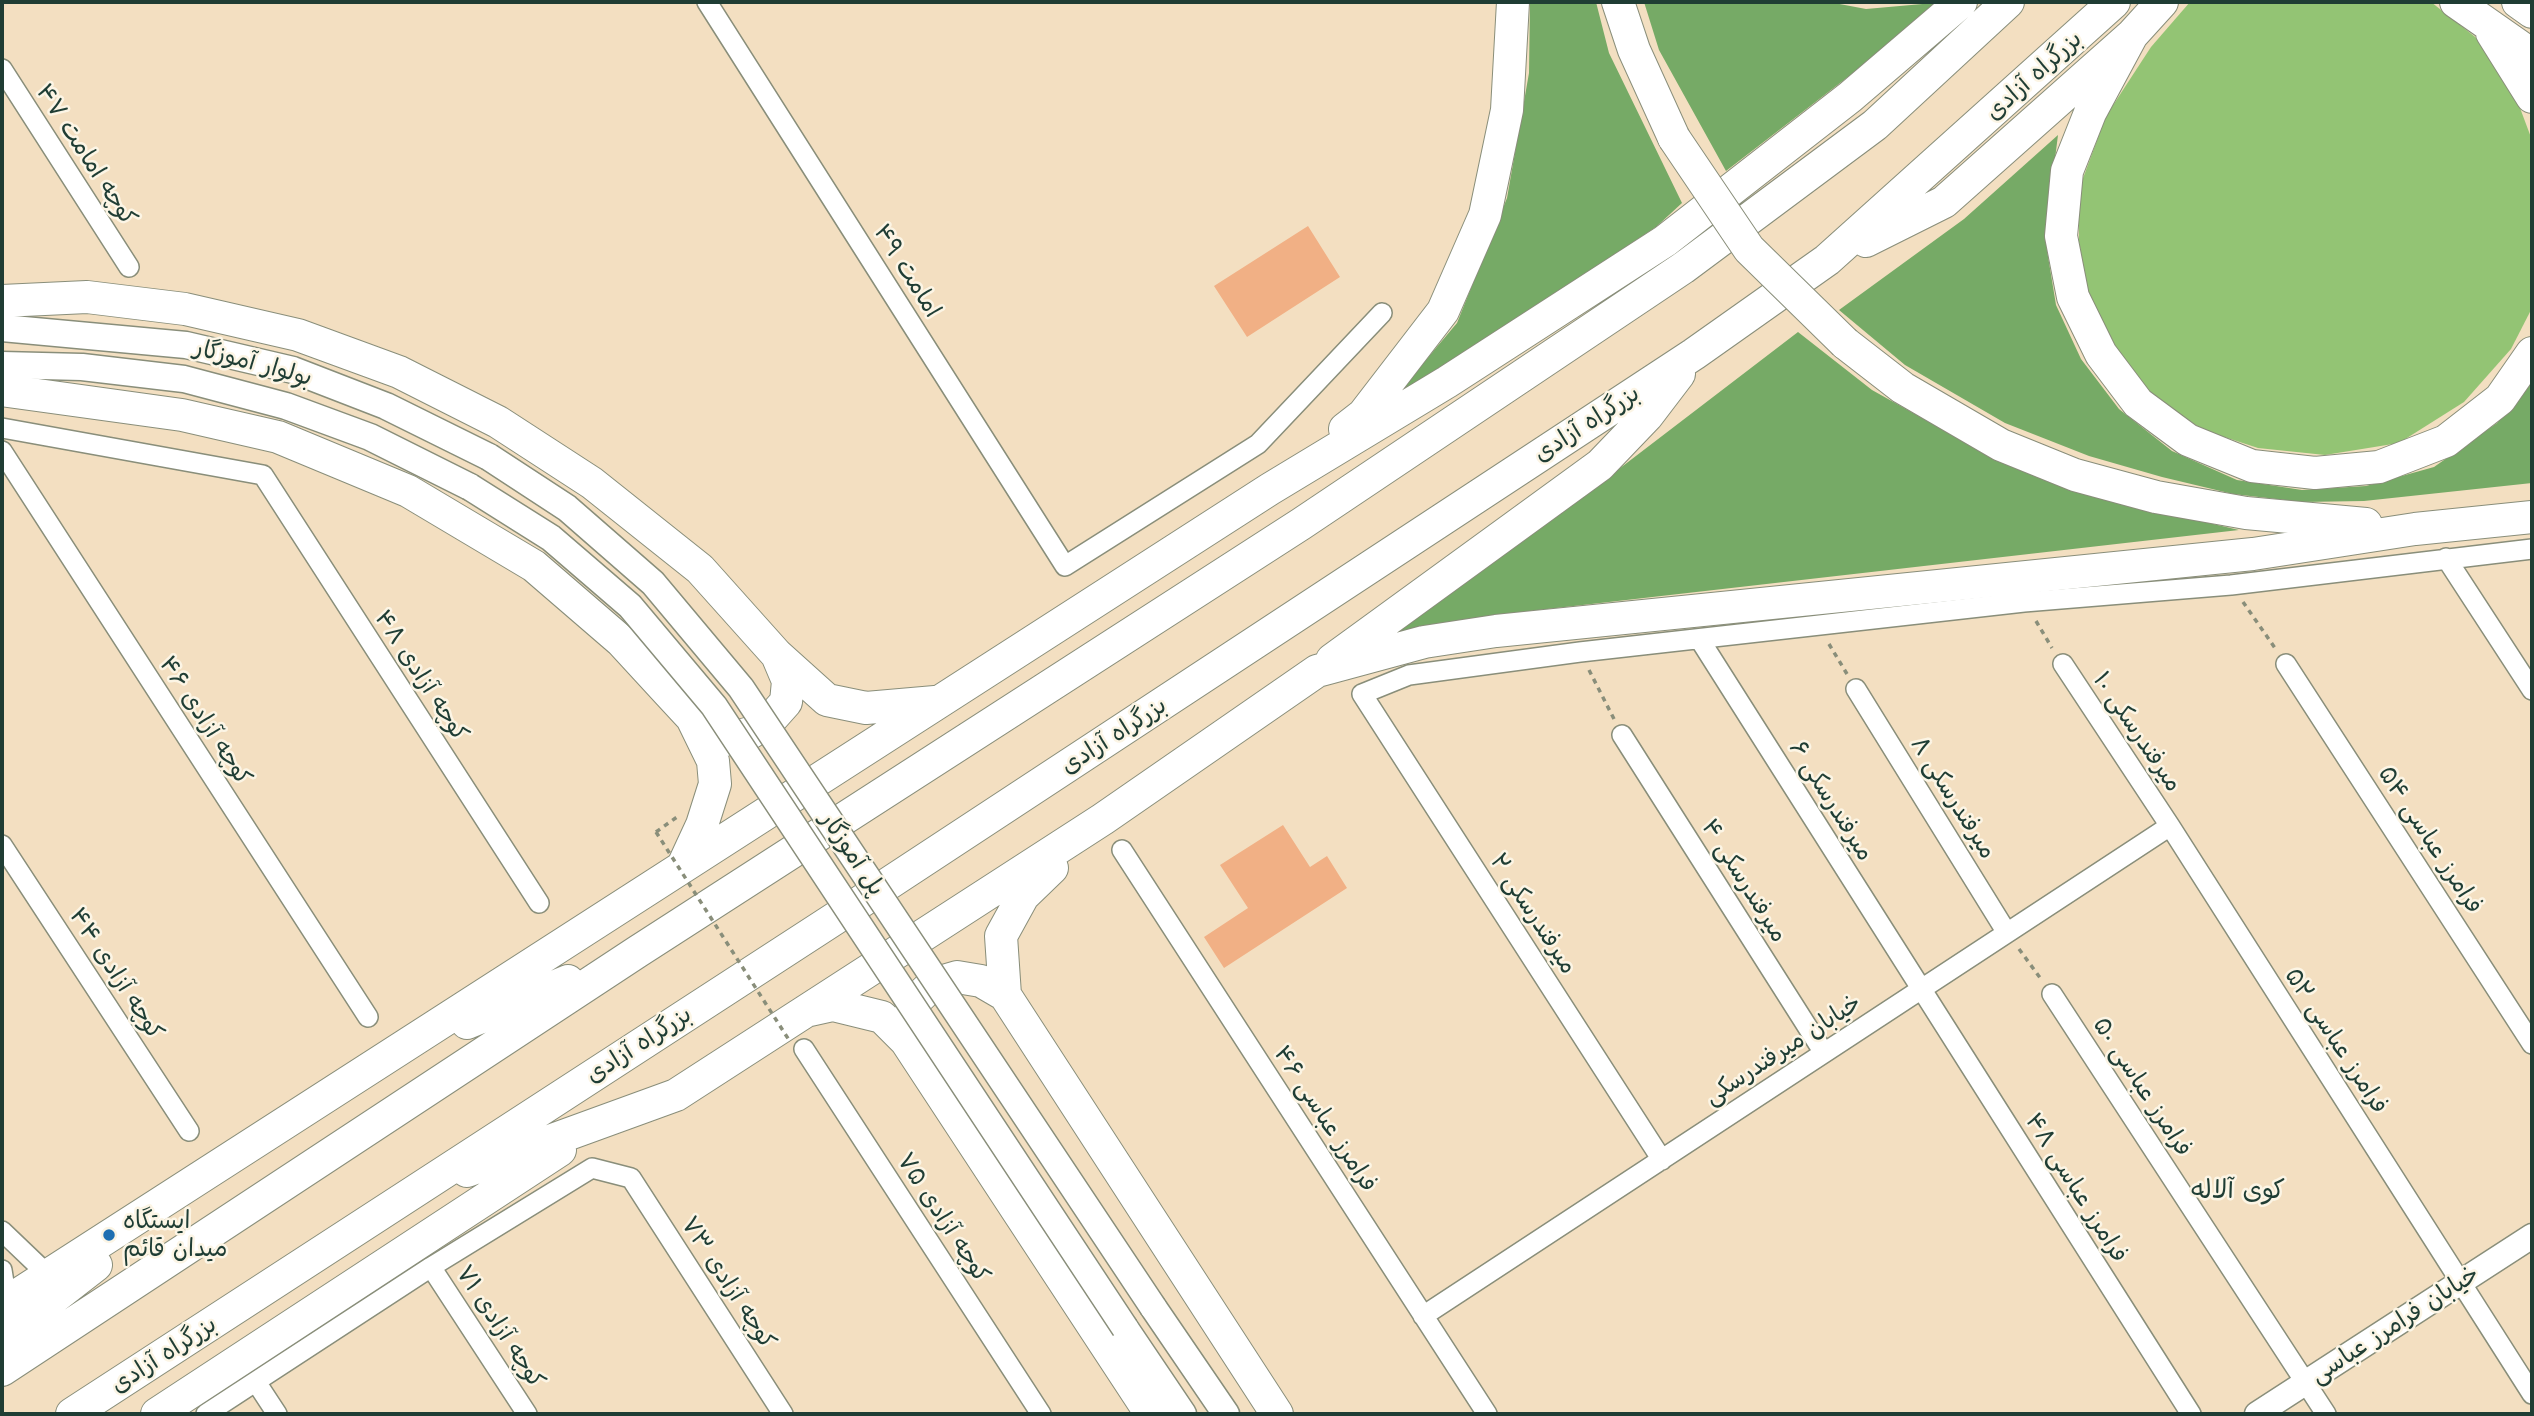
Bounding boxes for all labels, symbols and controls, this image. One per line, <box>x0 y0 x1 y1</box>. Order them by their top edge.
street label: بزرگراه آزادی <box>1980 25 2088 127</box>
street label: کوچه امامت ۴۷ <box>29 79 143 231</box>
street label: امامت ۴۹ <box>867 219 947 323</box>
street label: بولوار آموزگار <box>191 333 315 393</box>
street label: بزرگراه آزادی <box>1529 379 1645 469</box>
street label: کوچه آزادی ۴۸ <box>368 605 474 747</box>
street label: کوچه آزادی ۴۶ <box>153 651 257 791</box>
street label: میرفندرسکی ۱۰ <box>2086 667 2188 797</box>
street label: بزرگراه آزادی <box>1056 691 1172 781</box>
street label: میرفندرسکی ۸ <box>1904 732 2002 864</box>
street label: میرفندرسکی ۶ <box>1783 736 1879 866</box>
street label: فرامرز عباسی ۵۴ <box>2372 761 2488 919</box>
street label: پل آموزگار <box>813 807 891 901</box>
street label: میرفندرسکی ۴ <box>1695 814 1793 948</box>
street label: میرفندرسکی ۲ <box>1483 848 1583 980</box>
street label: کوچه آزادی ۴۴ <box>63 903 169 1045</box>
street label: فرامرز عباسی ۵۲ <box>2278 963 2394 1119</box>
street label: خیابان میرفندرسکی <box>1699 989 1867 1111</box>
street label: بزرگراه آزادی <box>581 1000 697 1090</box>
street label: فرامرز عباسی ۵۰ <box>2086 1012 2198 1162</box>
street label: فرامرز عباسی ۴۶ <box>1267 1041 1383 1197</box>
street label: فرامرز عباسی ۴۸ <box>2019 1108 2133 1268</box>
street label: کوچه آزادی ۷۵ <box>890 1148 996 1288</box>
district label: کوی آلاله <box>2191 1175 2285 1207</box>
place label: ایستگاه میدان قائم <box>123 1207 227 1263</box>
street label: کوچه آزادی ۷۳ <box>674 1211 782 1355</box>
marker: ایستگاه میدان قائم <box>101 1227 117 1243</box>
street label: کوچه آزادی ۷۱ <box>449 1260 551 1394</box>
street label: خیابان فرامرز عباسی <box>2305 1260 2485 1390</box>
street label: بزرگراه آزادی <box>106 1310 222 1400</box>

